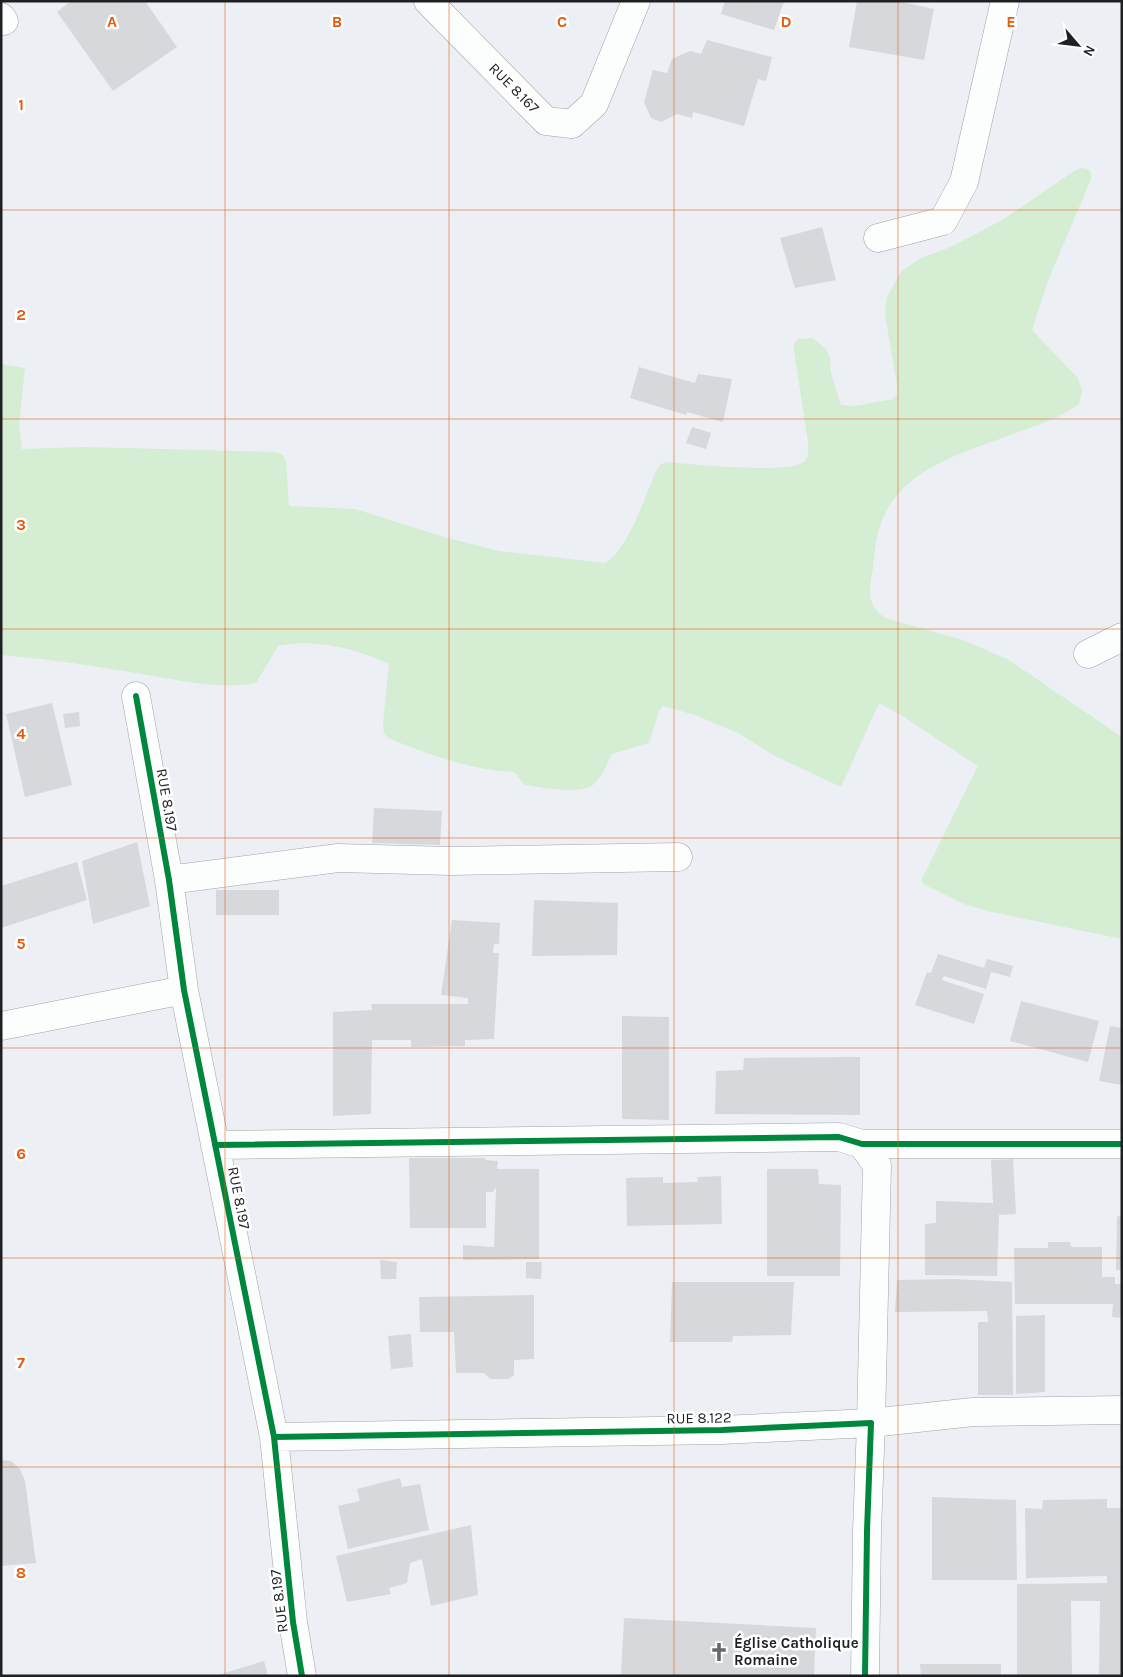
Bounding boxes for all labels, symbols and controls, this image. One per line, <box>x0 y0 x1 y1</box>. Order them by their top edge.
text: A <box>107 12 117 31</box>
text: B <box>332 12 342 31</box>
text: C <box>557 12 567 31</box>
text: D <box>781 12 792 31</box>
text: E <box>1006 12 1016 31</box>
north arrow <box>1053 20 1103 70</box>
text: N <box>1079 42 1099 59</box>
street label: RUE 8.167 <box>485 59 543 117</box>
text: 1 <box>18 95 24 114</box>
text: 2 <box>16 305 26 324</box>
text: 3 <box>16 515 26 534</box>
text: 4 <box>16 724 26 743</box>
street label: RUE 8.197 <box>153 767 181 833</box>
text: 5 <box>16 934 26 953</box>
text: 6 <box>16 1144 26 1163</box>
street label: RUE 8.197 <box>224 1165 254 1231</box>
text: 7 <box>17 1353 25 1372</box>
street label: RUE 8.122 <box>666 1408 732 1428</box>
text: 8 <box>16 1563 26 1582</box>
street label: RUE 8.197 <box>266 1568 292 1634</box>
place label: Église Catholique Romaine <box>734 1633 859 1669</box>
church icon: Église Catholique Romaine <box>708 1641 730 1663</box>

